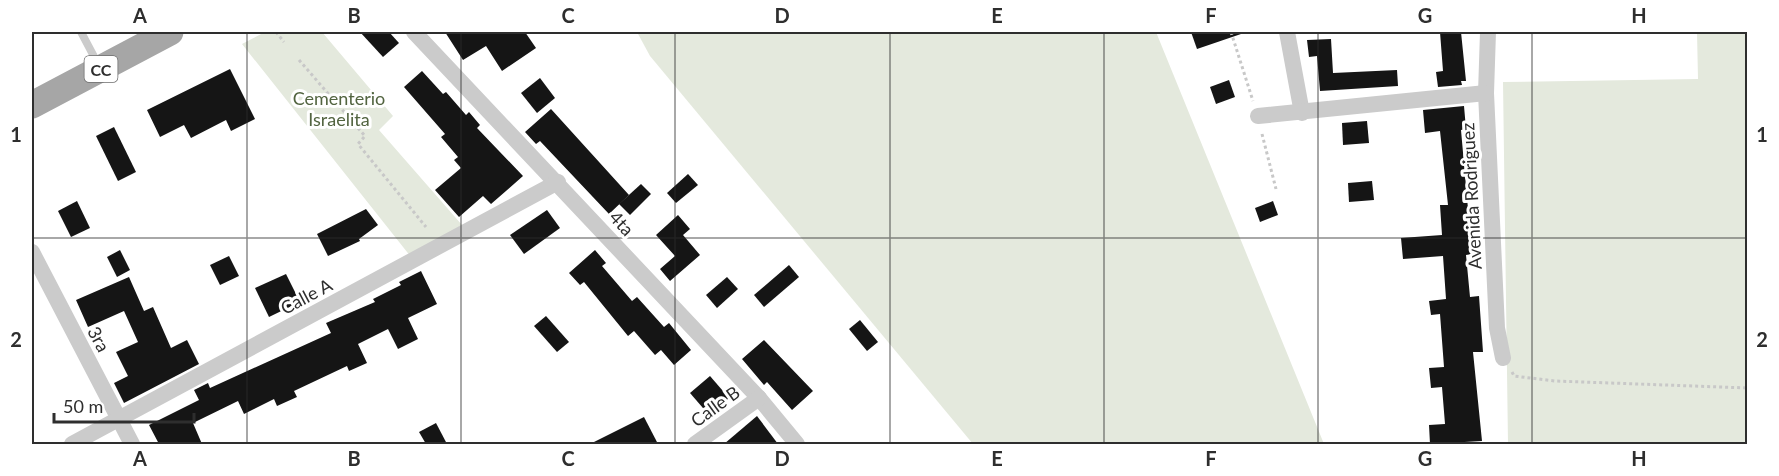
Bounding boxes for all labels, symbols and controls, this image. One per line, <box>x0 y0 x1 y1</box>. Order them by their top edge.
text: A <box>132 3 147 27</box>
text: B <box>347 3 361 27</box>
text: C <box>561 3 575 27</box>
text: D <box>774 3 790 27</box>
text: E <box>991 3 1003 27</box>
text: F <box>1205 3 1217 27</box>
text: G <box>1418 3 1432 27</box>
text: H <box>1631 3 1647 27</box>
road number: CC <box>84 56 118 82</box>
park label: Cementerio Israelita <box>293 87 385 130</box>
text: 1 <box>10 122 22 146</box>
street label: Avenida Rodriguez <box>1456 122 1486 270</box>
text: 1 <box>1756 122 1768 146</box>
street label: 4ta <box>605 206 639 240</box>
street label: Calle A <box>276 273 336 319</box>
street label: 3ra <box>83 322 115 356</box>
text: 2 <box>10 327 22 351</box>
text: 2 <box>1756 327 1768 351</box>
street label: Calle B <box>686 381 744 431</box>
scale bar <box>54 386 194 424</box>
text: 50 m <box>63 395 103 417</box>
text: A <box>132 446 147 470</box>
text: B <box>347 446 361 470</box>
text: C <box>561 446 575 470</box>
text: D <box>774 446 790 470</box>
text: E <box>991 446 1003 470</box>
text: F <box>1205 446 1217 470</box>
text: G <box>1418 446 1432 470</box>
text: H <box>1631 446 1647 470</box>

